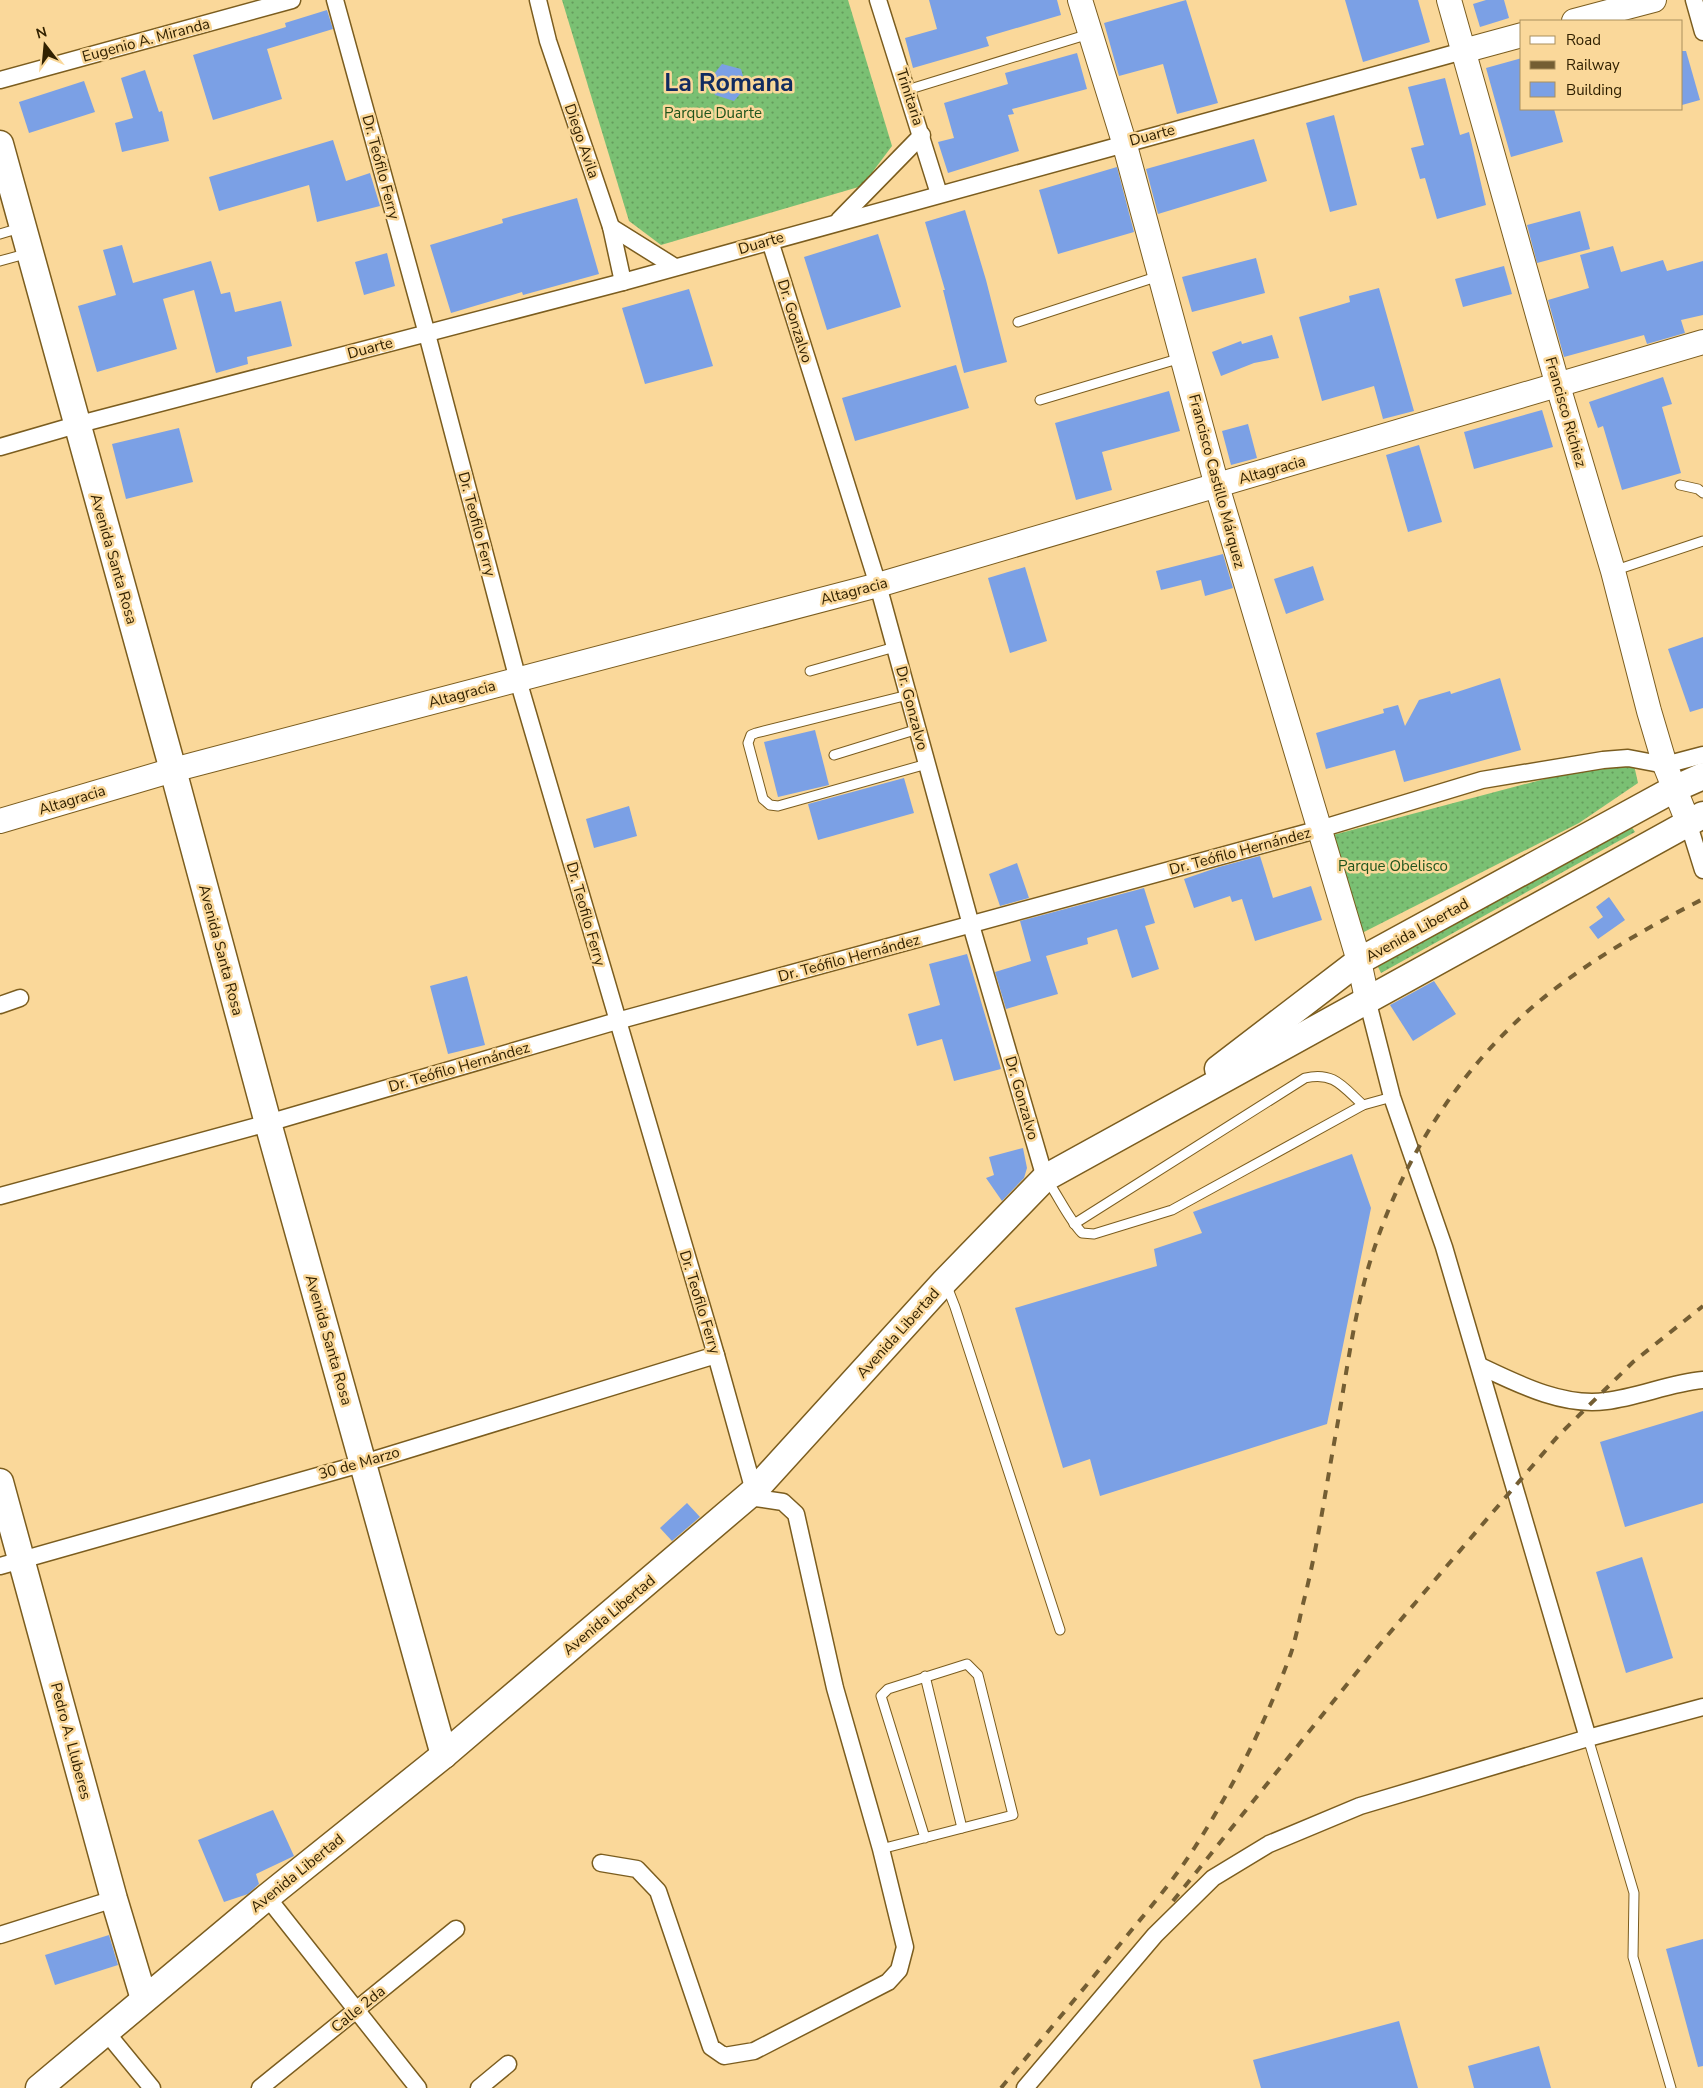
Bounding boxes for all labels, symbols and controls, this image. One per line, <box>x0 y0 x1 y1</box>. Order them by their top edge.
street label: Eugenio A. Miranda <box>80 13 212 67</box>
north arrow <box>20 20 70 70</box>
legend <box>1520 20 1683 110</box>
text: N <box>34 22 49 44</box>
text: Road <box>1566 30 1601 50</box>
text: Railway <box>1566 55 1620 75</box>
district label: La Romana <box>664 66 794 100</box>
street label: Trinitaria <box>891 66 929 128</box>
text: Building <box>1566 80 1622 100</box>
street label: Diego Avila <box>560 101 604 181</box>
park label: Parque Duarte <box>664 103 762 123</box>
street label: Dr. Teófilo Ferry <box>357 113 405 222</box>
street label: Duarte <box>1127 119 1177 151</box>
street label: Duarte <box>736 227 786 259</box>
street label: Dr. Gonzalvo <box>773 277 817 365</box>
street label: Duarte <box>345 332 395 364</box>
street label: Francisco Richiez <box>1541 355 1591 470</box>
street label: Francisco Castillo Márquez <box>1184 392 1250 570</box>
street label: Altagracia <box>1236 451 1308 489</box>
street label: Dr. Teofilo Ferry <box>453 470 501 579</box>
street label: Avenida Santa Rosa <box>86 491 142 627</box>
street label: Altagracia <box>818 572 890 610</box>
street label: Dr. Gonzalvo <box>891 664 933 752</box>
street label: Altagracia <box>426 675 498 713</box>
street label: Altagracia <box>36 780 108 820</box>
street label: Dr. Teófilo Hernández <box>1167 822 1313 880</box>
park label: Parque Obelisco <box>1338 856 1448 876</box>
street label: Dr. Teofilo Ferry <box>562 860 610 969</box>
street label: Avenida Santa Rosa <box>194 882 248 1018</box>
street label: Avenida Libertad <box>1362 893 1472 967</box>
street label: Dr. Teófilo Hernández <box>776 929 922 987</box>
street label: Dr. Teófilo Hernández <box>386 1037 532 1097</box>
street label: Dr. Gonzalvo <box>1001 1054 1043 1142</box>
street label: Dr. Teofilo Ferry <box>675 1248 725 1357</box>
street label: Avenida Santa Rosa <box>301 1272 357 1408</box>
street label: Avenida Libertad <box>852 1284 944 1382</box>
street label: 30 de Marzo <box>316 1442 402 1484</box>
street label: Avenida Libertad <box>559 1570 659 1660</box>
street label: Pedro A. Lluberes <box>46 1680 96 1802</box>
street label: Avenida Libertad <box>246 1829 348 1917</box>
street label: Calle 2da <box>327 1981 389 2037</box>

